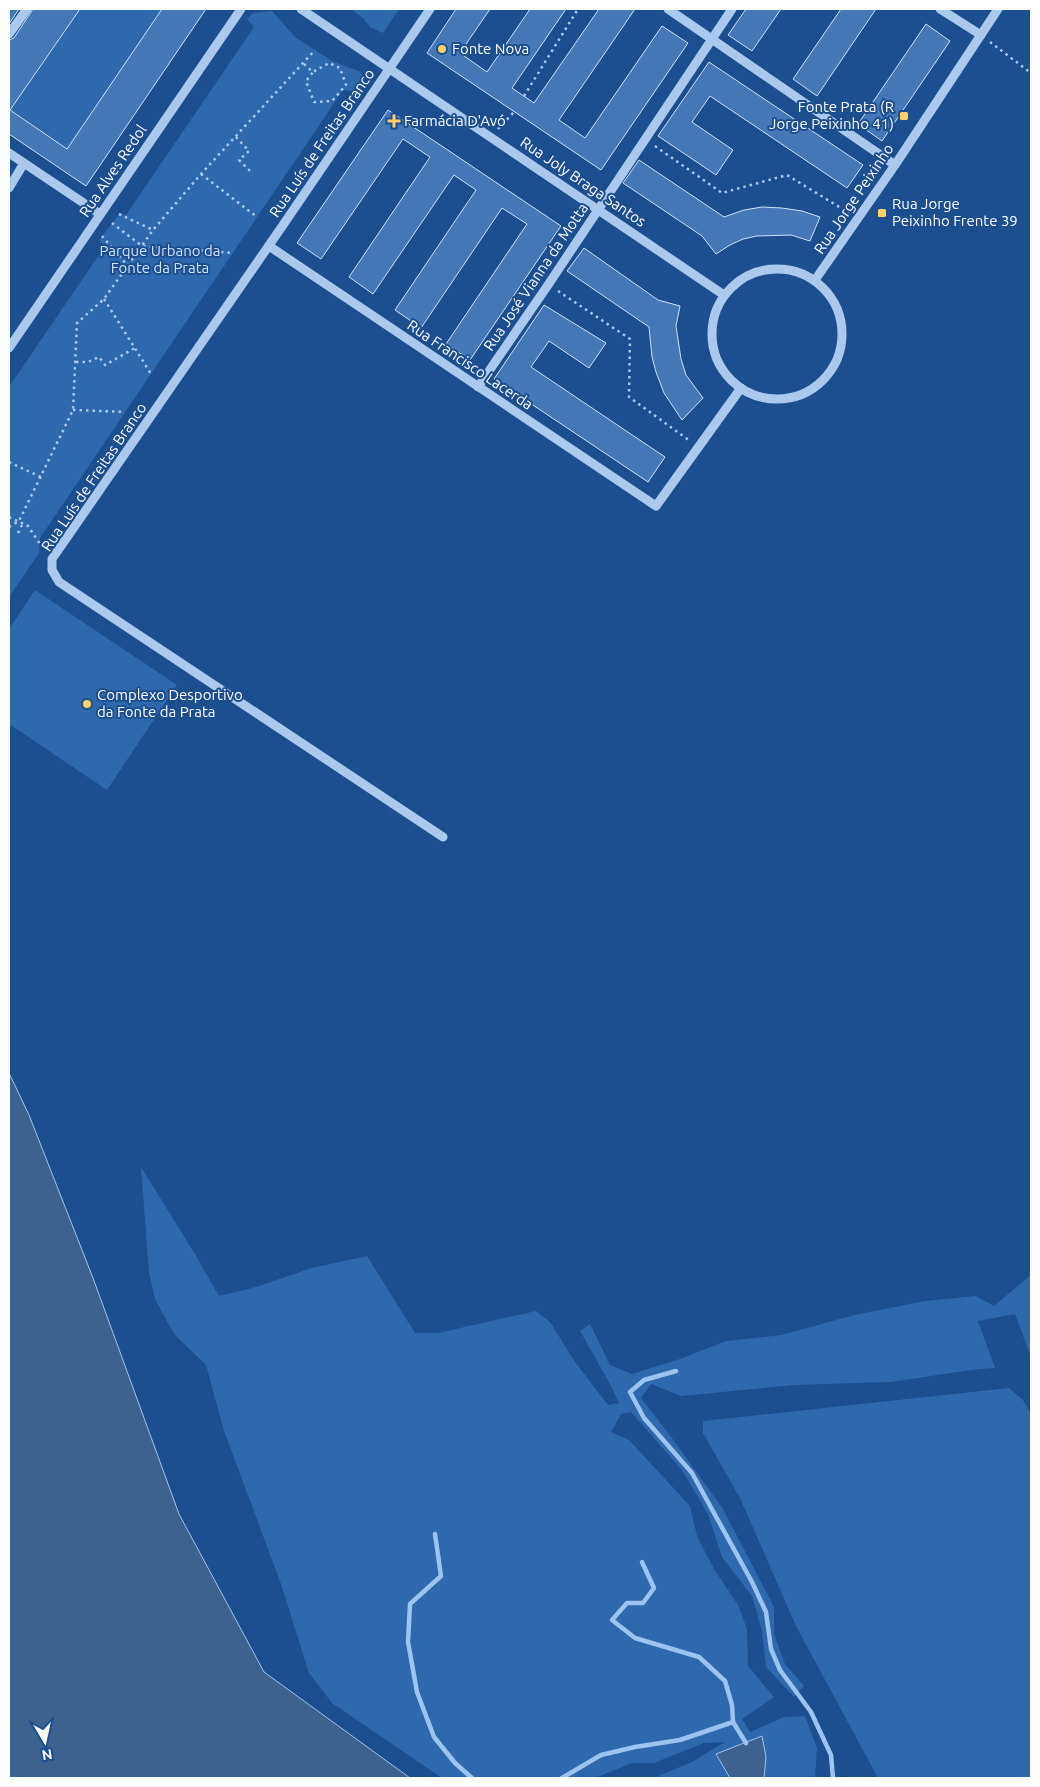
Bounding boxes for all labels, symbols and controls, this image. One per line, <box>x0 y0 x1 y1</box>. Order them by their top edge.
place label: Fonte Nova <box>452 40 529 57</box>
marker: Fonte Nova <box>436 43 448 55</box>
street label: Rua Luís de Freitas Branco <box>266 65 378 220</box>
place label: Fonte Prata (R Jorge Peixinho 41) <box>769 98 894 132</box>
marker: Fonte Prata (R Jorge Peixinho 41) <box>898 110 910 122</box>
place label: Farmácia D'Avó <box>404 112 506 129</box>
marker: Farmácia D'Avó <box>388 115 400 127</box>
street label: Rua Alves Redol <box>76 121 150 220</box>
street label: Rua Joly Braga Santos <box>517 133 649 230</box>
street label: Rua Jorge Peixinho <box>810 141 897 257</box>
place label: Rua Jorge Peixinho Frente 39 <box>892 195 1018 229</box>
street label: Rua José Vianna da Motta <box>480 200 591 354</box>
marker: Rua Jorge Peixinho Frente 39 <box>876 207 888 219</box>
park label: Parque Urbano da Fonte da Prata <box>100 242 220 276</box>
street label: Rua Francisco Lacerda <box>404 316 536 413</box>
street label: Rua Luís de Freitas Branco <box>38 399 150 554</box>
place label: Complexo Desportivo da Fonte da Prata <box>97 686 243 720</box>
marker: Complexo Desportivo da Fonte da Prata <box>81 698 93 710</box>
north arrow <box>20 1717 70 1767</box>
text: N <box>41 1746 53 1764</box>

